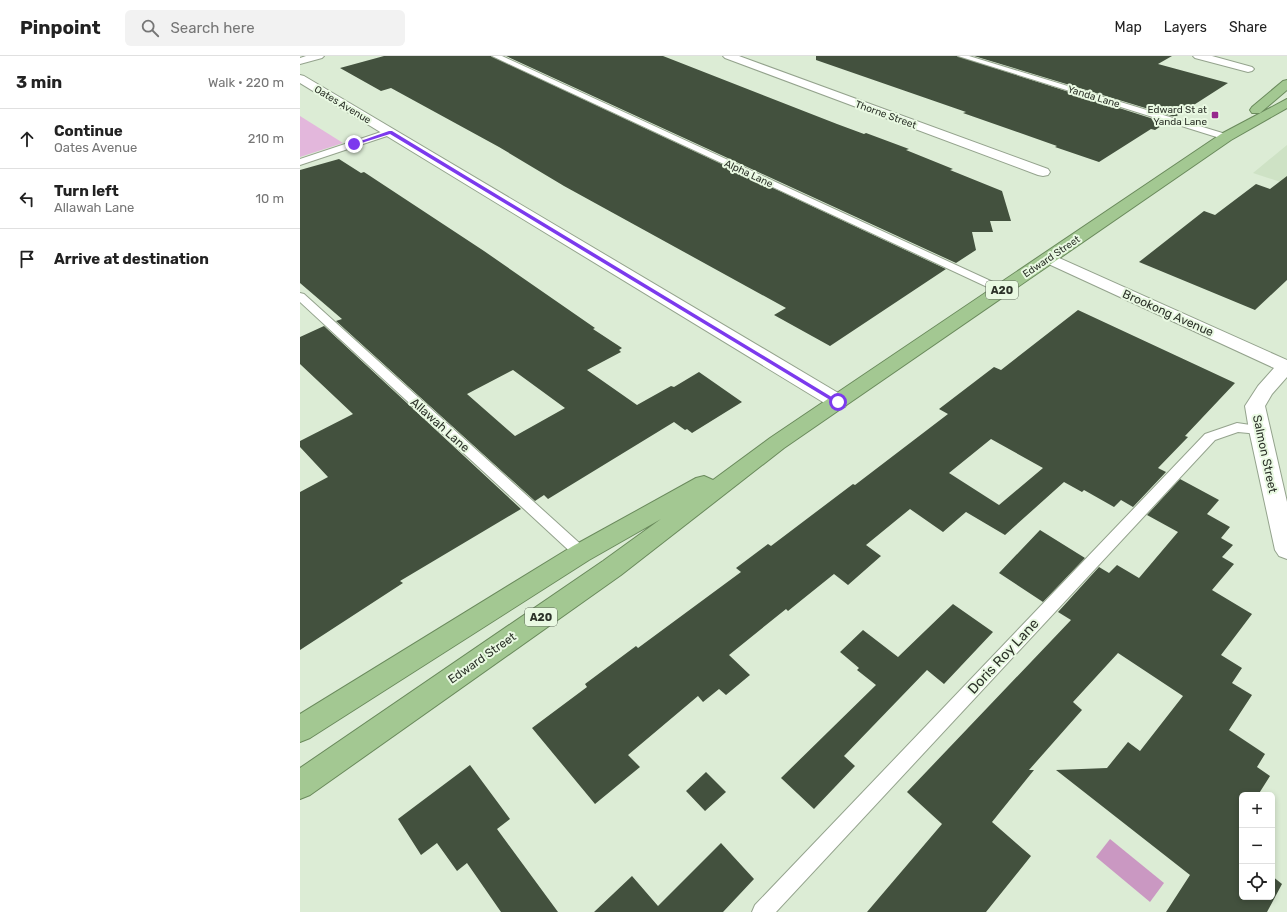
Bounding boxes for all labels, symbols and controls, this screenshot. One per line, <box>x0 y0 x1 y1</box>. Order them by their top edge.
search box <box>125 10 405 46</box>
text: Pinpoint <box>20 16 101 39</box>
icon: search <box>139 17 161 39</box>
text: Search here <box>171 19 255 37</box>
text: Map <box>1115 19 1142 36</box>
text: Layers <box>1164 19 1207 36</box>
text: Share <box>1229 19 1267 36</box>
text: 3 min <box>16 72 62 92</box>
text: Walk · 220 m <box>208 75 284 90</box>
street label: Oates Avenue <box>312 83 373 127</box>
street label: Yanda Lane <box>1066 83 1122 111</box>
street label: Thorne Street <box>853 98 918 132</box>
place label: Edward St at Yanda Lane <box>1148 104 1207 128</box>
marker: Edward St at Yanda Lane <box>1210 110 1220 120</box>
text: Continue <box>54 122 123 140</box>
icon: ahead <box>16 128 38 150</box>
text: 210 m <box>248 131 284 146</box>
route end <box>345 135 363 153</box>
text: Oates Avenue <box>54 140 137 155</box>
street label: Alpha Lane <box>722 157 775 190</box>
text: Turn left <box>54 182 119 200</box>
icon: left <box>16 188 38 210</box>
text: 10 m <box>255 191 284 206</box>
text: Allawah Lane <box>54 200 134 215</box>
street label: Edward Street <box>1021 233 1082 280</box>
icon: arrive <box>16 248 38 270</box>
text: Arrive at destination <box>54 250 209 268</box>
road number: A20 <box>986 281 1018 299</box>
street label: Brookong Avenue <box>1120 287 1216 339</box>
route start <box>829 393 847 411</box>
street label: Allawah Lane <box>408 395 472 455</box>
street label: Salmon Street <box>1250 414 1280 495</box>
road number: A20 <box>525 608 557 626</box>
street label: Doris Roy Lane <box>964 615 1043 697</box>
street label: Edward Street <box>445 629 519 687</box>
map controls <box>1239 792 1275 900</box>
button: + <box>1239 792 1275 828</box>
button: − <box>1239 828 1275 864</box>
button: locate <box>1239 864 1275 900</box>

